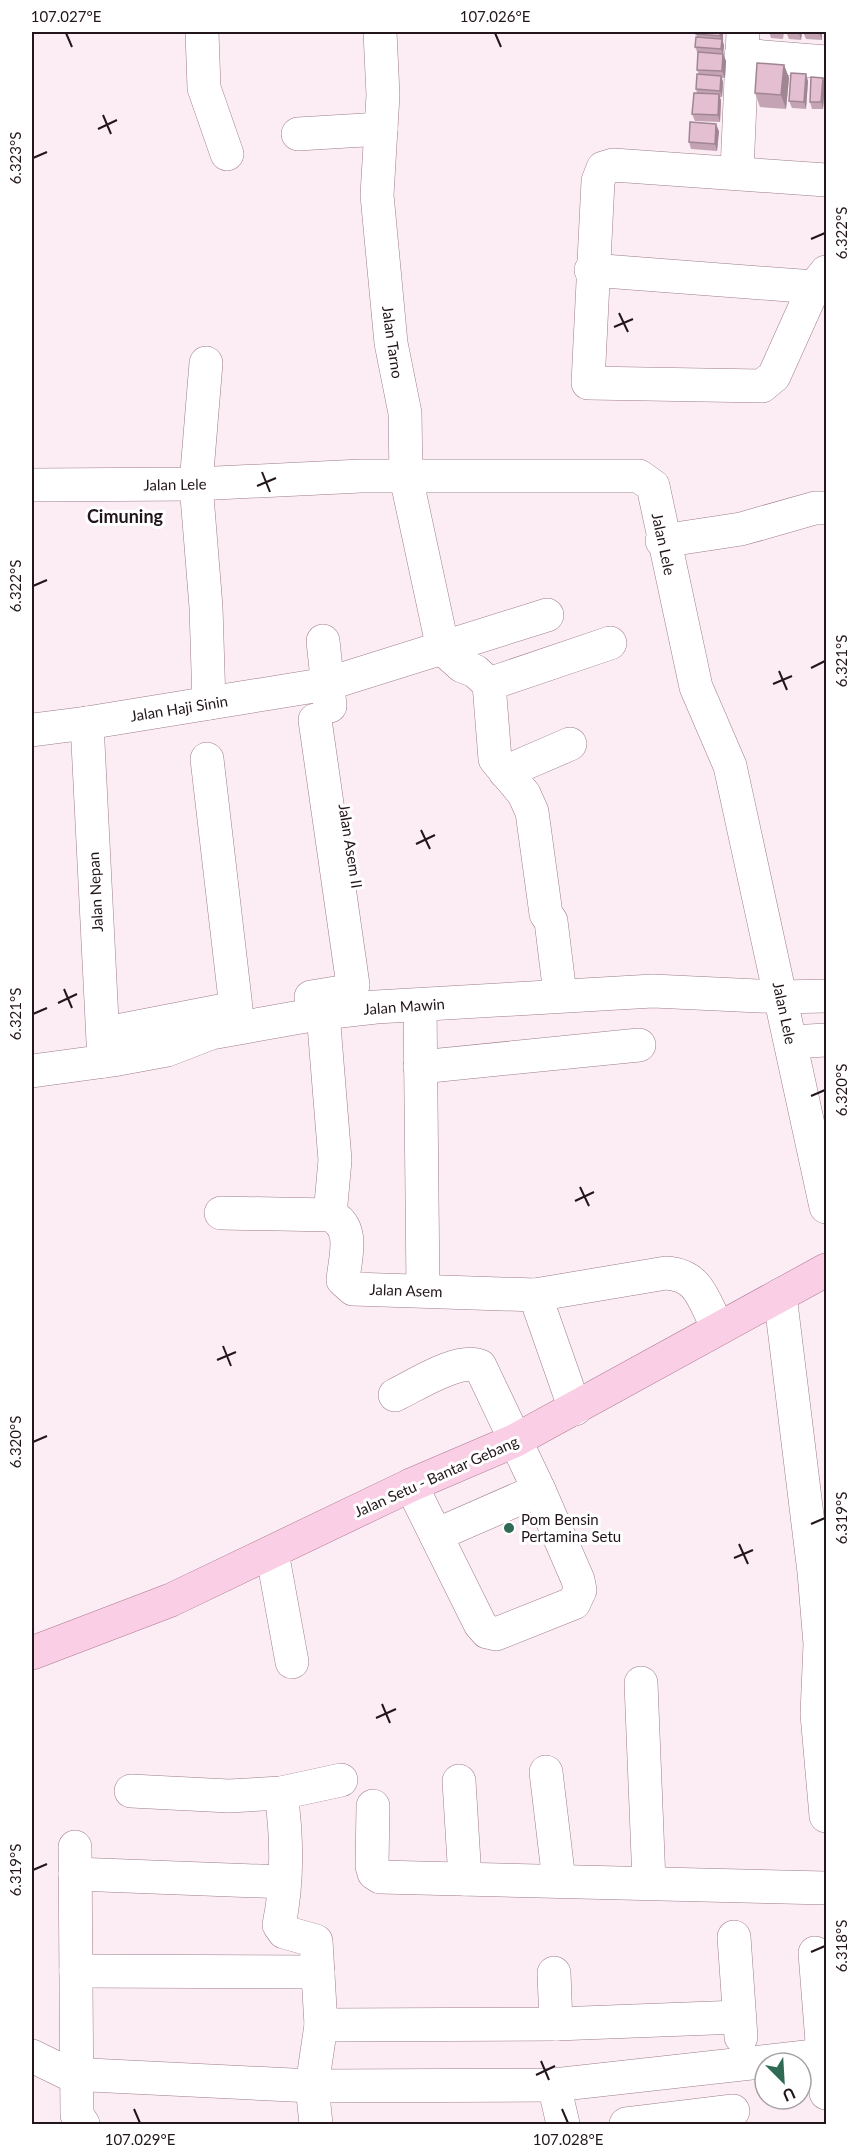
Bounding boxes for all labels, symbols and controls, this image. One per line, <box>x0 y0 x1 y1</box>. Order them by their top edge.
text: 107.027°E <box>31 7 101 25</box>
text: 107.026°E <box>460 7 530 25</box>
text: 6.323°S <box>6 132 24 184</box>
text: 6.322°S <box>832 207 850 259</box>
street label: Jalan Tarno <box>379 305 407 379</box>
street label: Jalan Lele <box>143 474 207 494</box>
district label: Cimuning <box>87 505 164 527</box>
street label: Jalan Lele <box>649 511 679 577</box>
text: 6.322°S <box>6 560 24 612</box>
text: 6.321°S <box>832 635 850 687</box>
street label: Jalan Haji Sinin <box>129 691 229 725</box>
street label: Jalan Asem II <box>335 802 367 890</box>
street label: Jalan Nepan <box>84 852 106 932</box>
street label: Jalan Lele <box>770 980 800 1046</box>
text: 6.321°S <box>6 988 24 1040</box>
street label: Jalan Mawin <box>363 994 445 1018</box>
text: 6.320°S <box>832 1064 850 1116</box>
street label: Jalan Asem <box>369 1280 443 1300</box>
text: 6.320°S <box>6 1416 24 1468</box>
street label: Jalan Setu - Bantar Gebang <box>351 1432 521 1520</box>
text: 6.319°S <box>832 1492 850 1544</box>
place label: Pom Bensin Pertamina Setu <box>521 1510 621 1545</box>
marker: Pom Bensin Pertamina Setu <box>502 1521 516 1535</box>
text: 6.319°S <box>6 1844 24 1896</box>
text: 6.318°S <box>832 1920 850 1972</box>
north arrow <box>753 2051 813 2111</box>
text: U <box>780 2084 799 2106</box>
text: 107.029°E <box>105 2130 175 2148</box>
text: 107.028°E <box>533 2130 603 2148</box>

